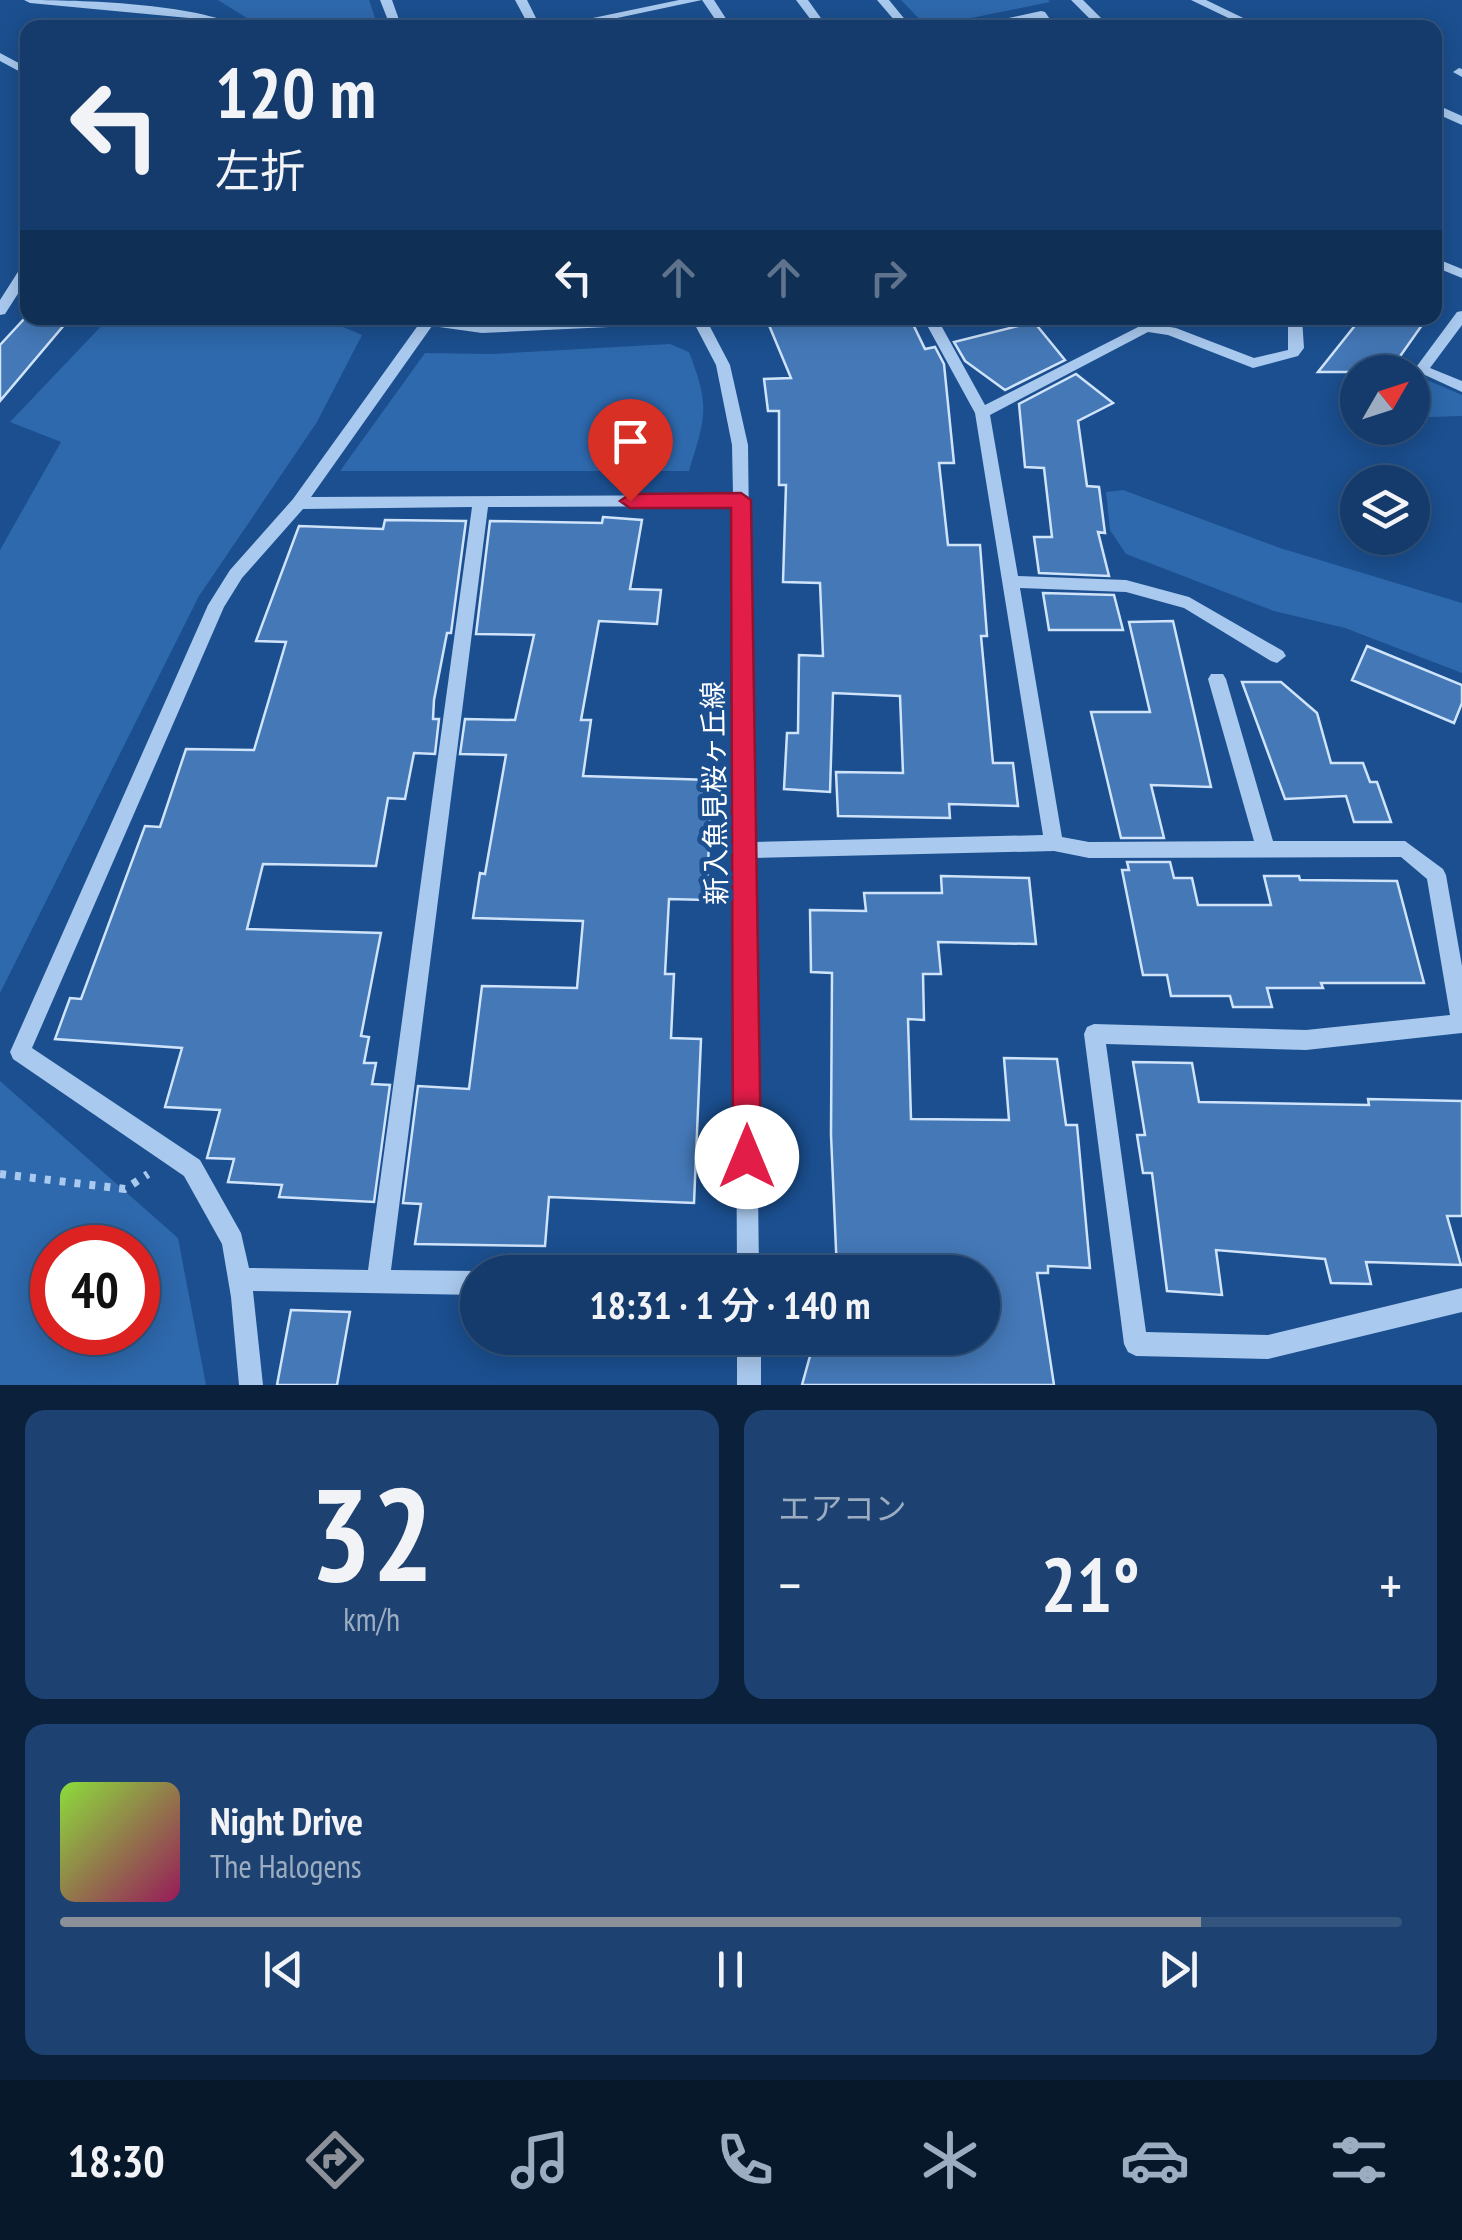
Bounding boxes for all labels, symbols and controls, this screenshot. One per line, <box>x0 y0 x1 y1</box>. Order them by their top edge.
text: 120 m <box>215 47 376 137</box>
icon: left <box>50 60 180 190</box>
text: 左折 <box>215 141 305 199</box>
icon: left <box>546 250 601 305</box>
icon: ahead <box>651 250 706 305</box>
icon: ahead <box>756 250 811 305</box>
icon: right <box>861 250 916 305</box>
north arrow <box>1340 355 1430 445</box>
map controls <box>1340 355 1430 555</box>
pin <box>588 399 673 502</box>
icon: arrive <box>603 414 658 469</box>
button: layers <box>1340 465 1430 555</box>
street label: 新入魚見桜ヶ丘線 <box>694 681 734 905</box>
position arrow <box>695 1105 799 1209</box>
speed limit sign: 40 <box>30 1225 160 1355</box>
text: 18:31 · 1 分 · 140 m <box>590 1280 870 1329</box>
text: 32 <box>310 1449 434 1617</box>
text: エアコン <box>779 1487 907 1529</box>
text: 21° <box>1041 1536 1140 1633</box>
text: − <box>779 1549 801 1620</box>
text: + <box>1379 1549 1402 1620</box>
text: km/h <box>343 1598 400 1640</box>
text: Night Drive <box>210 1796 363 1845</box>
text: The Halogens <box>210 1845 362 1887</box>
icon: previous <box>256 1942 311 1997</box>
icon: pause <box>703 1942 758 1997</box>
icon: next <box>1151 1942 1206 1997</box>
icon: directions <box>300 2125 370 2195</box>
icon: music <box>505 2125 575 2195</box>
icon: phone <box>710 2125 780 2195</box>
icon: climate <box>915 2125 985 2195</box>
icon: car <box>1120 2125 1190 2195</box>
icon: filters <box>1324 2125 1394 2195</box>
text: 18:30 <box>67 2131 165 2189</box>

